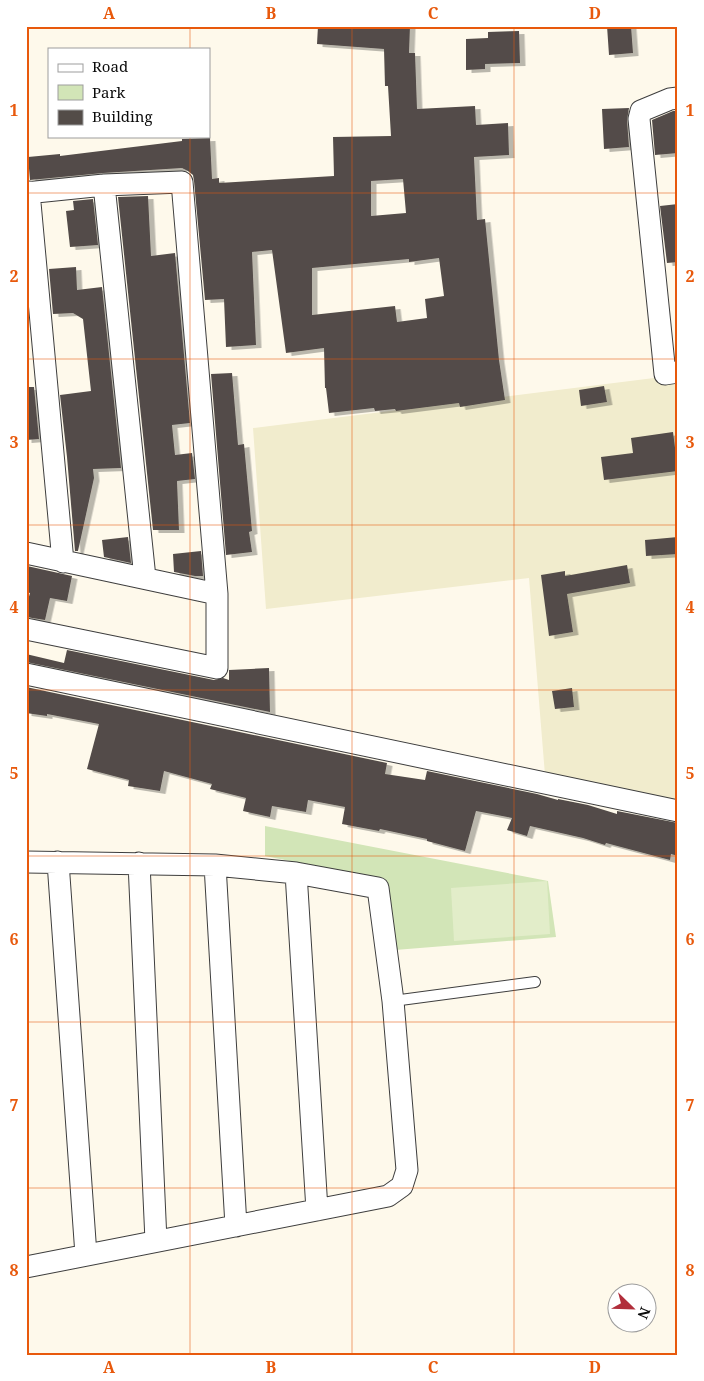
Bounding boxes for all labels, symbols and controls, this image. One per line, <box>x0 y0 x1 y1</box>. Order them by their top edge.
text: A <box>103 2 116 24</box>
text: B <box>266 2 277 24</box>
text: C <box>428 2 439 24</box>
text: D <box>589 2 601 24</box>
legend <box>48 48 210 138</box>
text: Road <box>92 56 128 76</box>
text: Park <box>92 82 126 102</box>
text: 1 <box>9 99 19 121</box>
text: 1 <box>685 99 695 121</box>
text: Building <box>92 106 153 126</box>
text: 2 <box>9 265 19 287</box>
text: 2 <box>685 265 695 287</box>
text: 3 <box>9 431 19 453</box>
text: 3 <box>685 431 695 453</box>
text: 4 <box>9 596 19 618</box>
text: 4 <box>685 596 695 618</box>
text: 5 <box>9 762 19 784</box>
text: 5 <box>685 762 695 784</box>
text: 6 <box>9 928 19 950</box>
text: 6 <box>685 928 695 950</box>
text: 7 <box>9 1094 19 1116</box>
text: 7 <box>685 1094 695 1116</box>
text: 8 <box>9 1259 19 1281</box>
text: 8 <box>685 1259 695 1281</box>
north arrow <box>606 1284 656 1334</box>
text: N <box>634 1304 655 1322</box>
text: A <box>103 1356 116 1378</box>
text: B <box>266 1356 277 1378</box>
text: C <box>428 1356 439 1378</box>
text: D <box>589 1356 601 1378</box>

